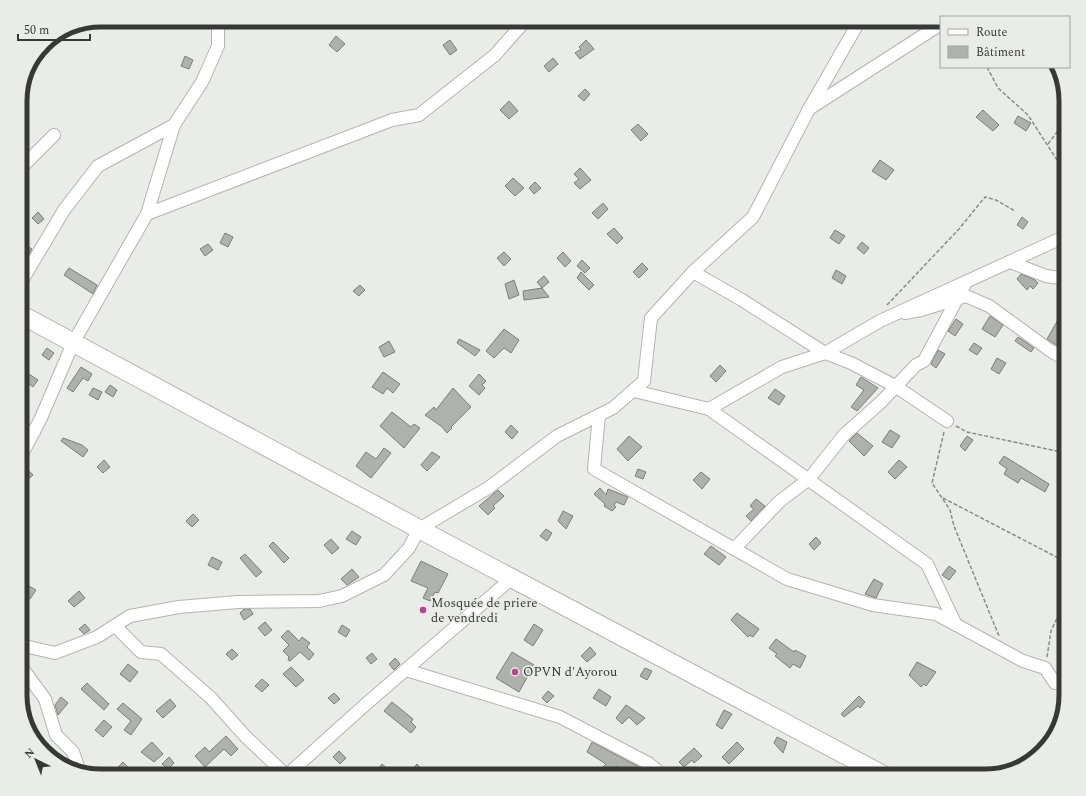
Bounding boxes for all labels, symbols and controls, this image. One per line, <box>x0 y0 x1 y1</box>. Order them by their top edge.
scale bar <box>18 16 90 42</box>
legend <box>940 16 1070 68</box>
text: 50 m <box>24 21 49 40</box>
text: Route <box>976 23 1007 42</box>
text: Bâtiment <box>976 43 1025 62</box>
place label: Mosquée de priere de vendredi <box>431 593 538 628</box>
marker: Mosquée de priere de vendredi <box>418 605 428 615</box>
place label: OPVN d'Ayorou <box>523 662 617 682</box>
marker: OPVN d'Ayorou <box>510 667 520 677</box>
north arrow <box>16 740 56 780</box>
text: N <box>20 744 39 762</box>

